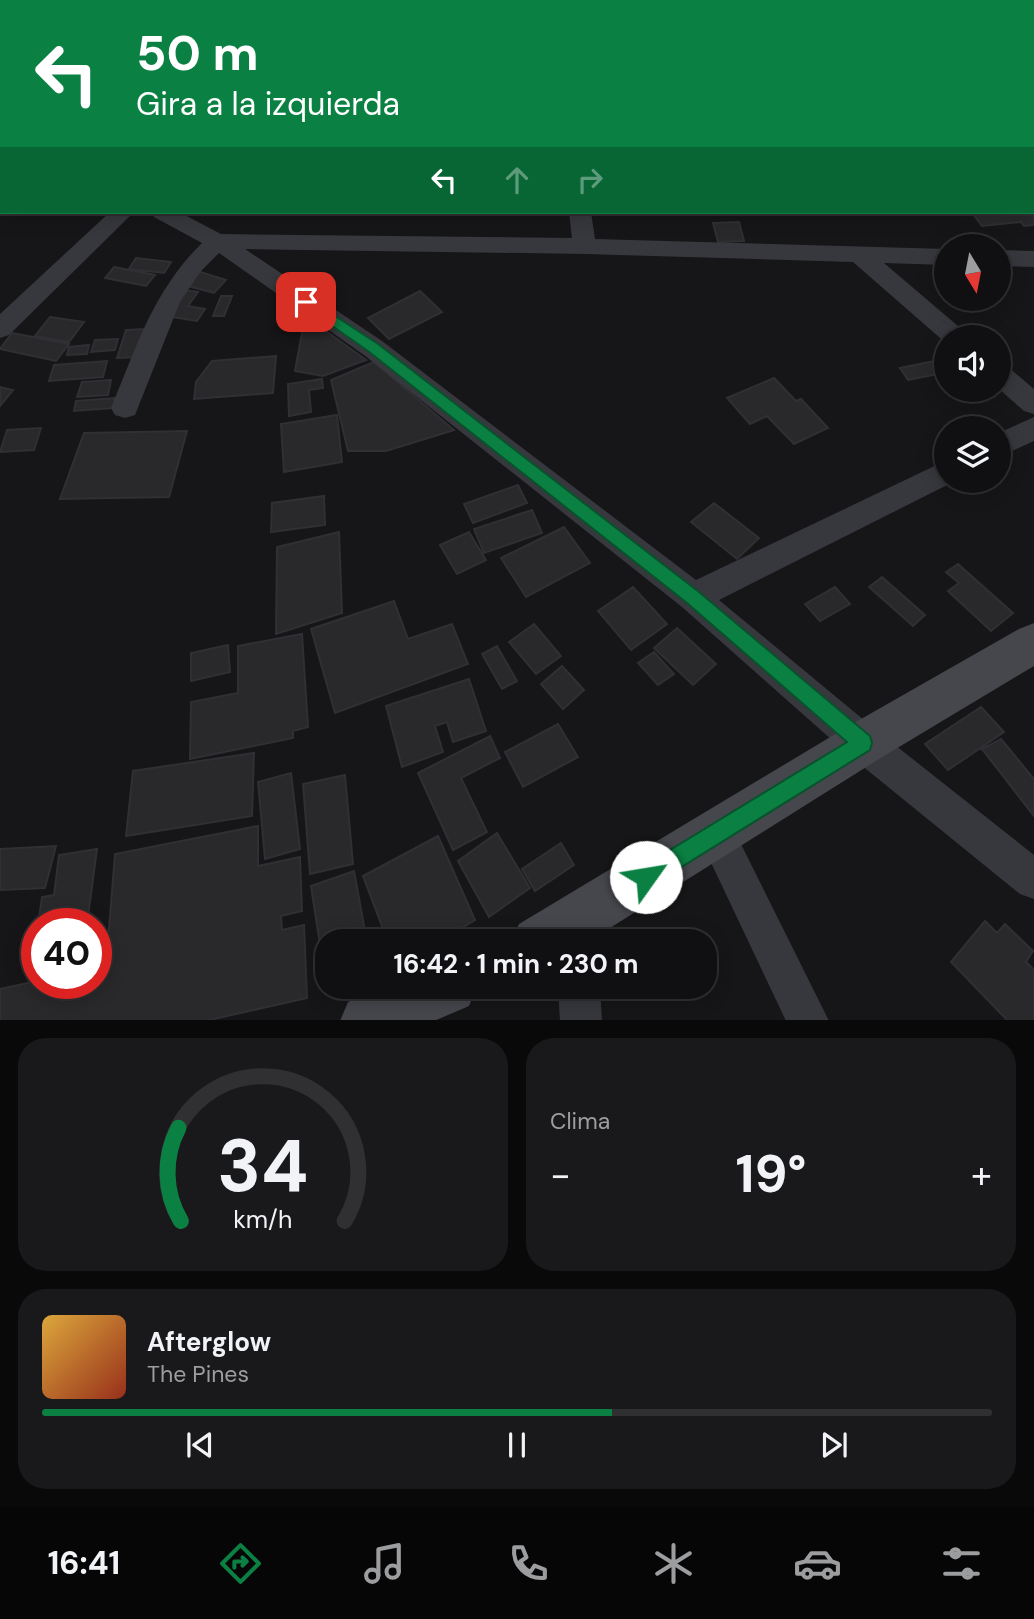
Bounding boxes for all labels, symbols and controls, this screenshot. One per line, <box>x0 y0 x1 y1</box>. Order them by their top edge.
text: 50 m <box>136 21 259 85</box>
icon: left <box>21 28 112 119</box>
text: Gira a la izquierda <box>136 83 400 125</box>
icon: left <box>425 161 463 199</box>
icon: ahead <box>498 161 536 199</box>
icon: right <box>571 161 609 199</box>
north arrow <box>934 234 1012 312</box>
map controls <box>934 234 1011 493</box>
pin <box>276 272 336 332</box>
icon: arrive <box>287 283 325 321</box>
button: sound <box>934 325 1011 402</box>
button: layers <box>934 416 1011 493</box>
position arrow <box>609 840 683 914</box>
speed limit sign: 40 <box>21 908 112 999</box>
text: 16:42 · 1 min · 230 m <box>394 947 638 981</box>
text: Clima <box>550 1106 610 1136</box>
text: 34 <box>217 1119 309 1214</box>
text: 19° <box>736 1140 806 1208</box>
text: − <box>550 1150 571 1200</box>
text: + <box>971 1150 992 1200</box>
text: km/h <box>233 1202 293 1235</box>
text: Afterglow <box>147 1325 271 1359</box>
text: The Pines <box>147 1359 249 1389</box>
icon: previous <box>181 1426 219 1464</box>
icon: pause <box>498 1426 536 1464</box>
icon: next <box>815 1426 853 1464</box>
icon: directions <box>216 1539 265 1588</box>
icon: music <box>360 1539 409 1588</box>
icon: phone <box>504 1539 553 1588</box>
icon: climate <box>649 1539 698 1588</box>
icon: car <box>793 1539 842 1588</box>
icon: filters <box>937 1539 986 1588</box>
text: 16:41 <box>48 1542 120 1584</box>

